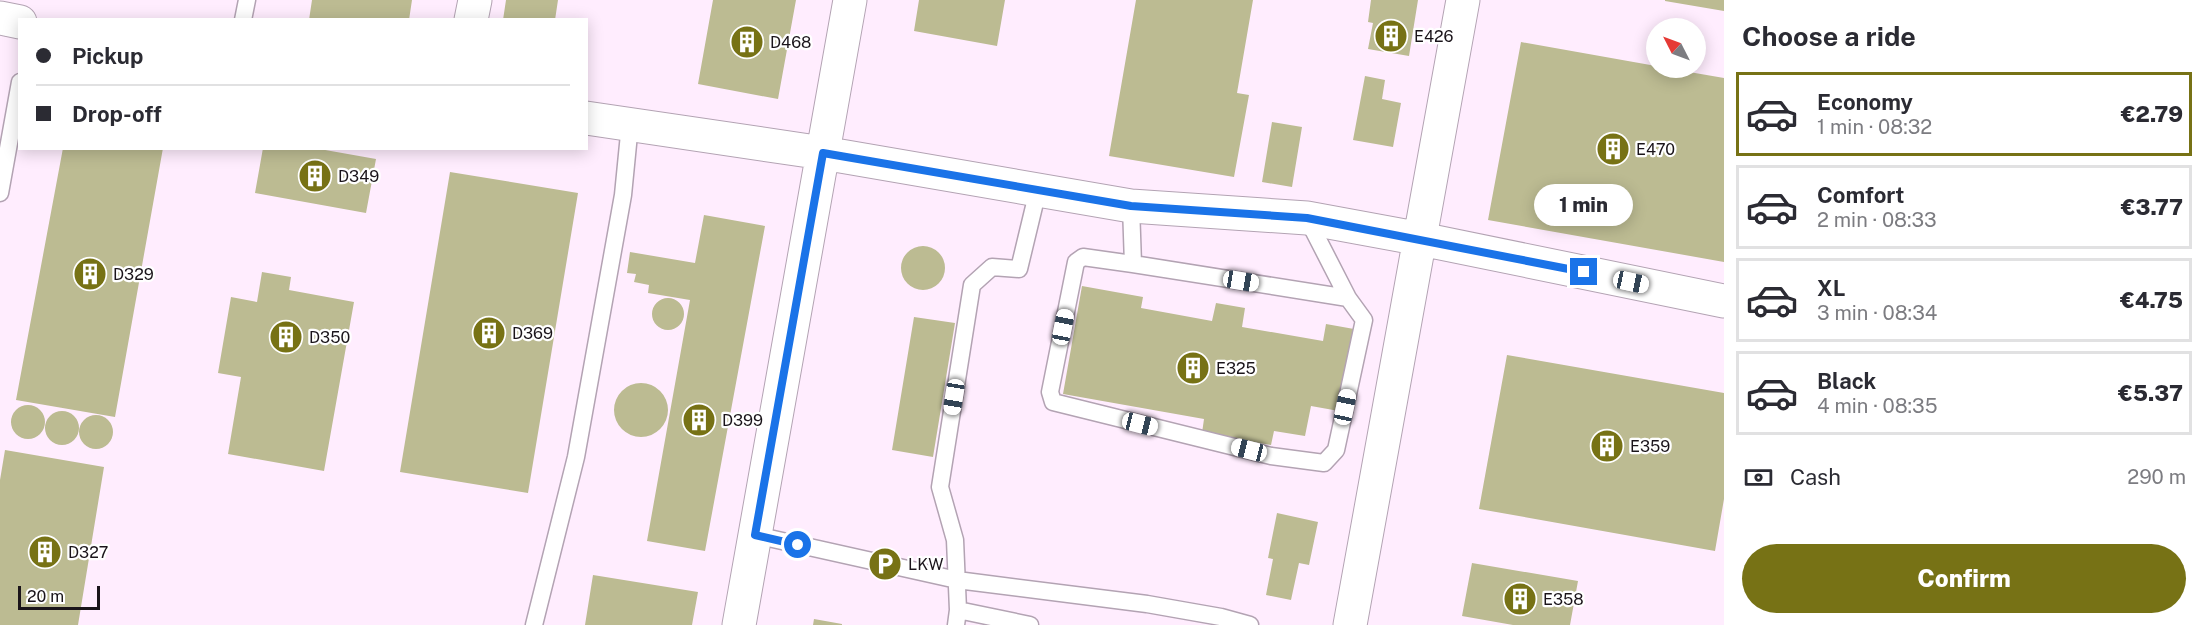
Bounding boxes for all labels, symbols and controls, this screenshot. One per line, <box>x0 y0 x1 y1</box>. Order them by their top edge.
building icon: E426 <box>1373 18 1409 54</box>
north arrow <box>1646 18 1706 78</box>
map controls <box>1646 18 1706 78</box>
text: Choose a ride <box>1742 20 1916 52</box>
building icon: D468 <box>729 24 765 60</box>
place label: E426 <box>1414 27 1454 46</box>
place label: D468 <box>770 33 811 52</box>
text: Pickup <box>72 43 143 69</box>
icon: car <box>1745 87 1799 141</box>
text: Economy <box>1817 89 1913 115</box>
text: Drop-off <box>72 101 162 127</box>
text: €2.79 <box>2121 101 2183 127</box>
text: 1 min · 08:32 <box>1817 115 1932 139</box>
building icon: E470 <box>1595 131 1631 167</box>
place label: E470 <box>1636 140 1675 159</box>
building icon: D349 <box>297 158 333 194</box>
place label: D349 <box>338 167 379 186</box>
icon: car <box>1745 180 1799 234</box>
text: Comfort <box>1817 182 1904 208</box>
callout: 1 min <box>1534 185 1634 227</box>
text: 1 min <box>1559 193 1608 217</box>
text: €3.77 <box>2121 194 2183 220</box>
text: 2 min · 08:33 <box>1817 208 1937 232</box>
building icon: D329 <box>72 256 108 292</box>
route end <box>1570 258 1597 285</box>
place label: D329 <box>113 265 154 284</box>
car <box>1222 269 1260 293</box>
car <box>1612 269 1650 295</box>
icon: car <box>1745 273 1799 327</box>
text: XL <box>1817 275 1845 301</box>
text: €4.75 <box>2120 287 2183 313</box>
text: 3 min · 08:34 <box>1817 301 1937 325</box>
car <box>1051 308 1075 346</box>
building icon: D369 <box>471 315 507 351</box>
building icon: D350 <box>268 319 304 355</box>
place label: D369 <box>512 324 553 343</box>
place label: D350 <box>309 328 350 347</box>
building icon: E325 <box>1175 350 1211 386</box>
place label: E325 <box>1216 359 1256 378</box>
icon: car <box>1745 366 1799 420</box>
text: Black <box>1817 368 1876 394</box>
car <box>942 378 966 416</box>
text: €5.37 <box>2118 380 2183 406</box>
car <box>1332 388 1358 426</box>
text: 4 min · 08:35 <box>1817 394 1938 418</box>
building icon: D399 <box>681 402 717 438</box>
place label: D399 <box>722 411 763 430</box>
car <box>1120 411 1160 437</box>
building icon: E359 <box>1589 428 1625 464</box>
car <box>1229 437 1269 463</box>
place label: E359 <box>1630 437 1670 456</box>
icon: cash <box>1742 461 1775 494</box>
text: Cash <box>1790 464 1841 490</box>
text: 290 m <box>2127 465 2186 489</box>
route start <box>784 531 811 558</box>
building icon: D327 <box>27 534 63 570</box>
place label: D327 <box>68 543 108 562</box>
button: Confirm <box>1742 544 2186 613</box>
parking icon: LKW <box>867 546 903 582</box>
place label: LKW <box>908 555 944 574</box>
building icon: E358 <box>1502 581 1538 617</box>
scale bar <box>18 583 100 610</box>
text: 20 m <box>27 587 64 606</box>
place label: E358 <box>1543 590 1584 609</box>

